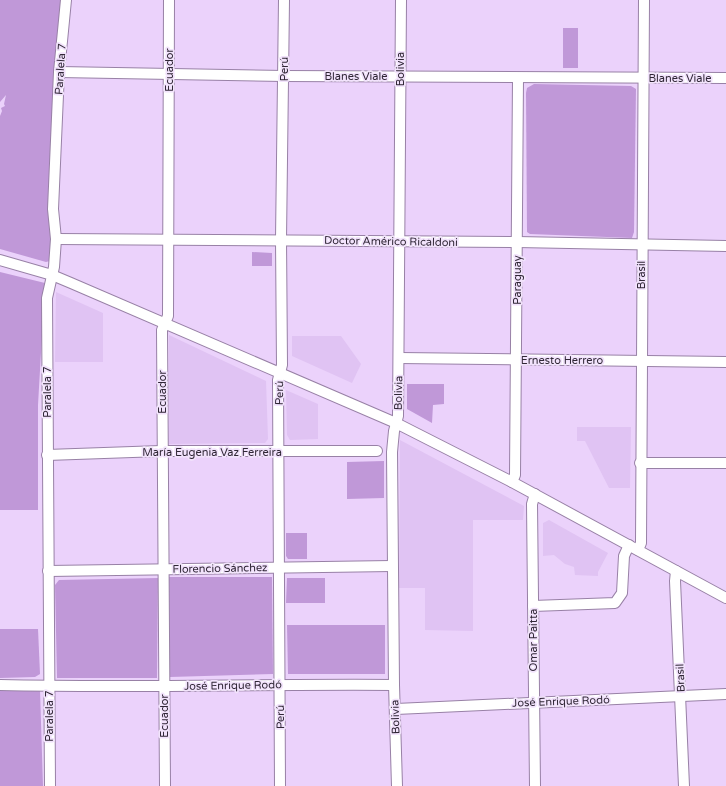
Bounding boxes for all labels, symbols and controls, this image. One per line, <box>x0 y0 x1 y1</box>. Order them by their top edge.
street label: Paralela 7 <box>52 43 69 95</box>
street label: Ecuador <box>163 47 176 92</box>
street label: Bolivia <box>394 52 407 86</box>
street label: Perú <box>278 57 291 81</box>
street label: Blanes Viale <box>325 70 387 83</box>
street label: Blanes Viale <box>649 72 711 85</box>
street label: Doctor Américo Ricaldoni <box>324 234 458 249</box>
street label: Paraguay <box>511 255 524 305</box>
street label: Brasil <box>635 261 648 289</box>
street label: Ernesto Herrero <box>521 354 604 367</box>
street label: Paralela 7 <box>41 366 54 418</box>
street label: Ecuador <box>156 369 169 414</box>
street label: Bolivia <box>392 376 405 410</box>
street label: Perú <box>273 381 286 405</box>
street label: María Eugenia Vaz Ferreira <box>142 446 282 459</box>
street label: Florencio Sánchez <box>172 561 268 576</box>
street label: Omar Paitta <box>527 609 540 671</box>
street label: Brasil <box>673 663 688 693</box>
street label: José Enrique Rodó <box>184 678 282 693</box>
street label: Paralela 7 <box>43 690 56 742</box>
street label: Ecuador <box>158 693 171 738</box>
street label: José Enrique Rodó <box>512 693 610 710</box>
street label: Bolivia <box>388 700 403 734</box>
street label: Perú <box>274 705 287 729</box>

